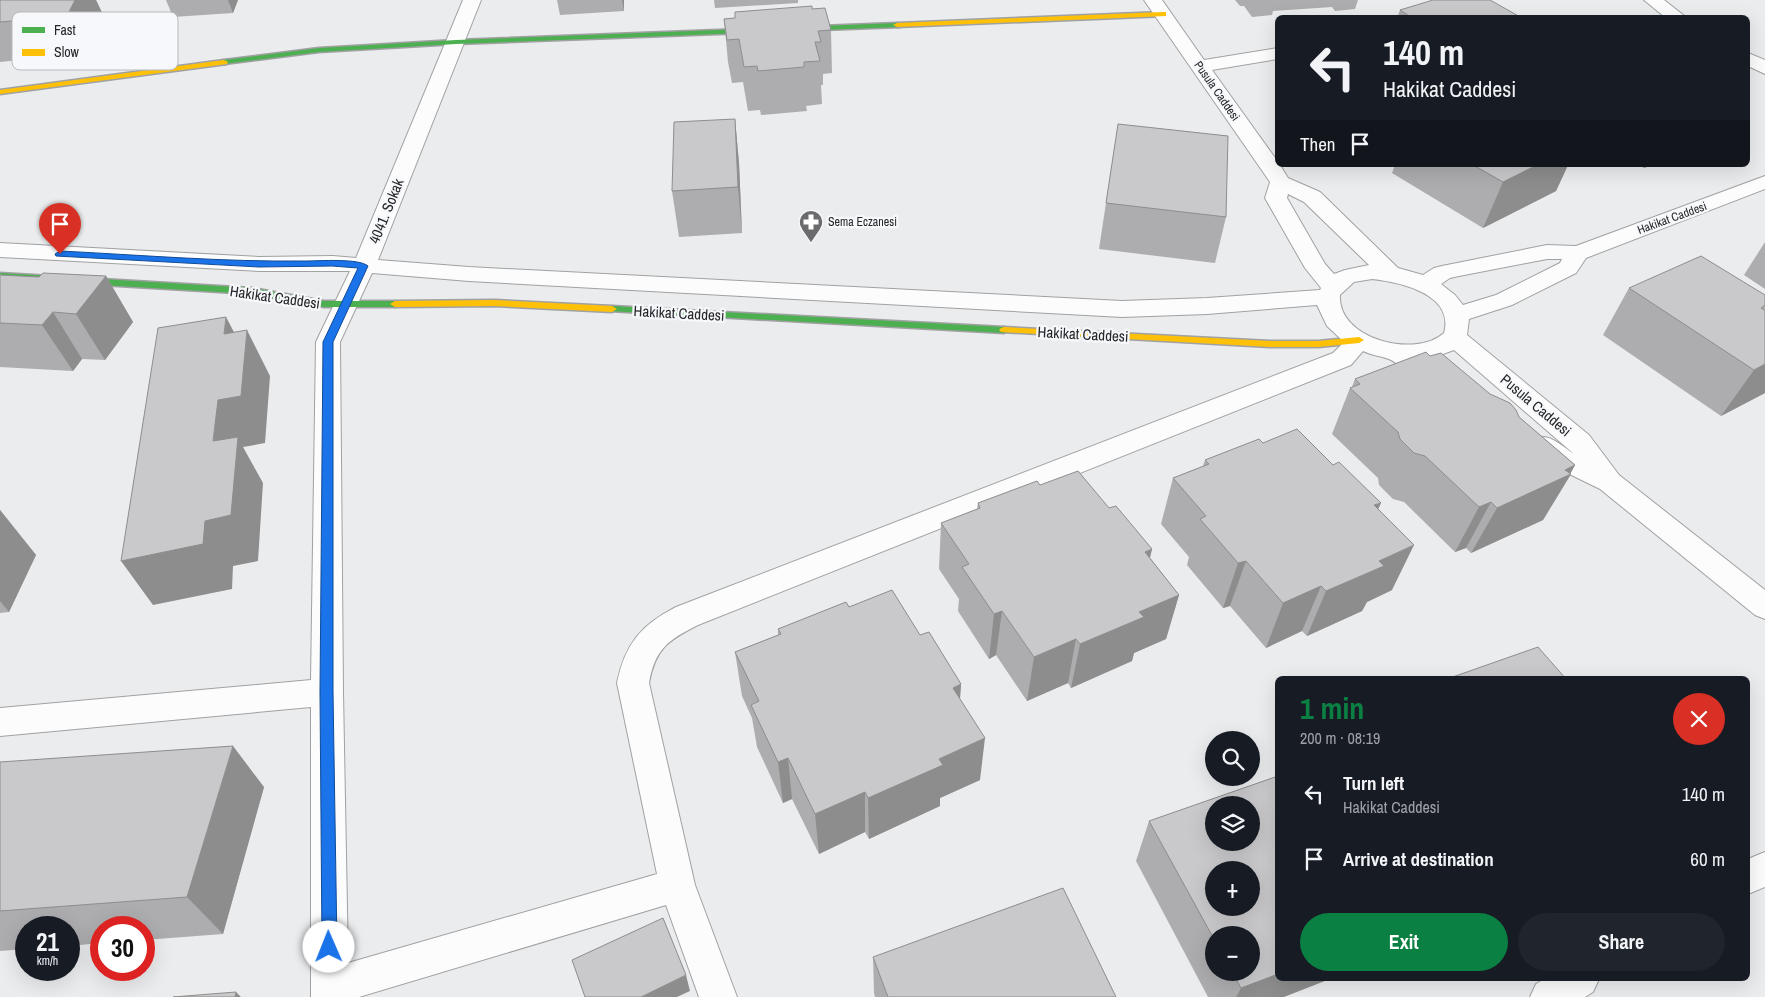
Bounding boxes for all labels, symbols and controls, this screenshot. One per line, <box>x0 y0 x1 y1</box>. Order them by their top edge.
legend <box>12 12 178 70</box>
text: Fast <box>54 21 76 39</box>
text: 140 m <box>1383 29 1464 76</box>
icon: left <box>1300 35 1365 100</box>
text: Slow <box>54 43 80 61</box>
street label: Pusula Caddesi <box>1191 58 1243 124</box>
text: Hakikat Caddesi <box>1383 74 1516 104</box>
icon: arrive <box>1346 130 1374 158</box>
text: Then <box>1300 131 1336 157</box>
street label: 4041. Sokak <box>363 175 409 247</box>
street label: Hakikat Caddesi <box>1635 198 1709 238</box>
pin <box>39 203 81 254</box>
pharmacy icon: Sema Eczanesi <box>798 209 824 243</box>
icon: arrive <box>46 210 74 238</box>
place label: Sema Eczanesi <box>828 214 897 230</box>
street label: Hakikat Caddesi <box>229 280 321 314</box>
street label: Hakikat Caddesi <box>633 300 725 326</box>
street label: Hakikat Caddesi <box>1037 321 1129 347</box>
street label: Pusula Caddesi <box>1496 369 1576 441</box>
text: 1 min <box>1300 688 1364 728</box>
button: close <box>1673 693 1725 745</box>
text: 200 m · 08:19 <box>1300 727 1380 749</box>
map controls <box>1205 731 1260 981</box>
button: search <box>1205 731 1260 786</box>
text: Turn left <box>1343 770 1404 796</box>
icon: left <box>1300 780 1328 808</box>
text: 140 m <box>1682 781 1725 807</box>
button: layers <box>1205 796 1260 851</box>
text: Hakikat Caddesi <box>1343 796 1440 818</box>
icon: arrive <box>1300 845 1328 873</box>
text: Arrive at destination <box>1343 846 1494 872</box>
text: 60 m <box>1690 846 1725 872</box>
button: + <box>1205 861 1260 916</box>
button: Exit <box>1300 913 1508 971</box>
button: Share <box>1518 913 1725 971</box>
speed limit sign: 30 <box>90 916 155 981</box>
position arrow <box>302 920 354 972</box>
text: 21 <box>36 925 59 959</box>
button: − <box>1205 926 1260 981</box>
text: km/h <box>37 953 58 969</box>

